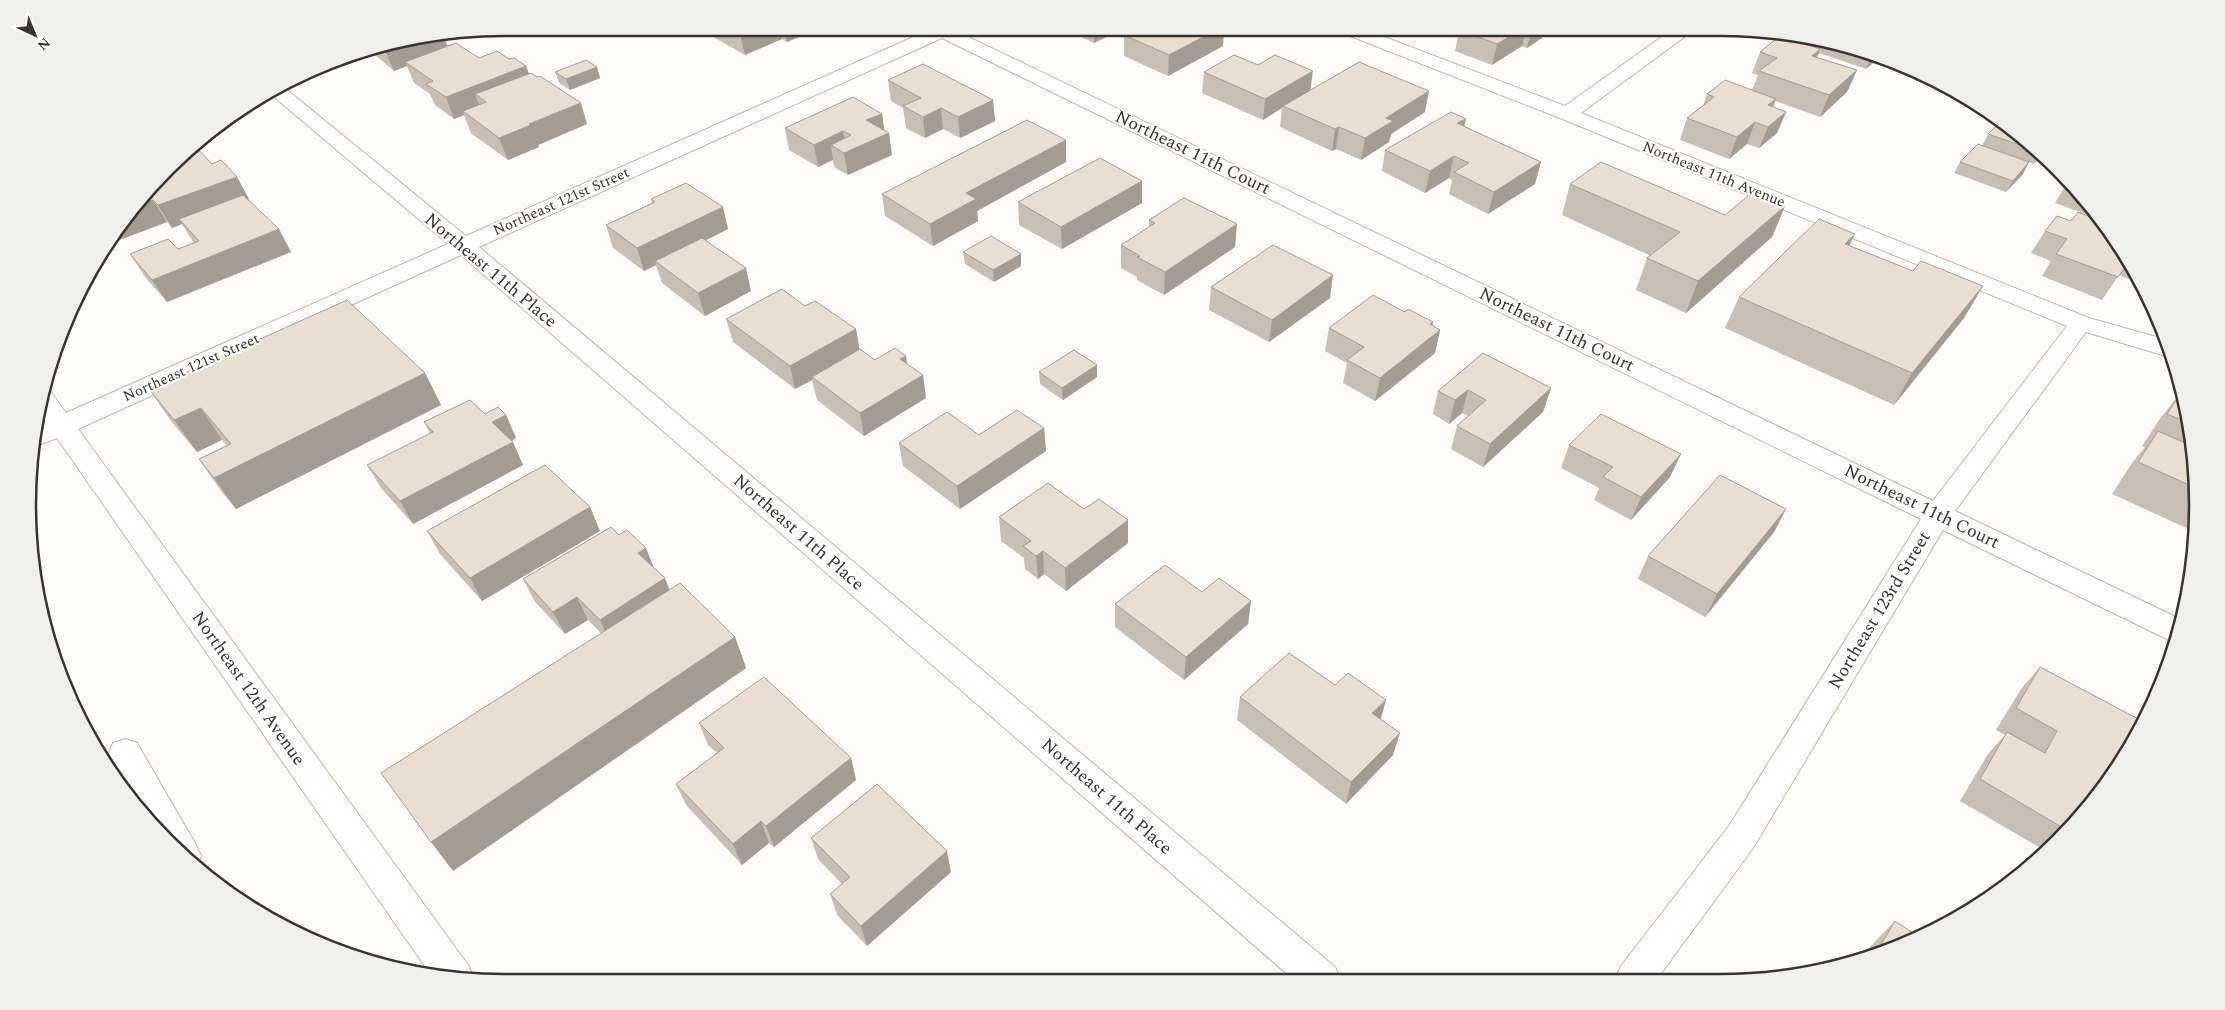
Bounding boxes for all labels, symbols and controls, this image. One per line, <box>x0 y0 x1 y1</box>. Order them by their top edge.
north arrow <box>10 10 60 60</box>
text: N <box>32 32 55 56</box>
street label: Northeast 11th Court <box>1111 103 1275 202</box>
street label: Northeast 11th Avenue <box>1639 135 1789 214</box>
street label: Northeast 121st Street <box>489 161 633 242</box>
street label: Northeast 11th Place <box>418 207 563 334</box>
street label: Northeast 11th Court <box>1475 280 1639 379</box>
street label: Northeast 121st Street <box>119 327 263 408</box>
street label: Northeast 11th Court <box>1840 457 2004 556</box>
street label: Northeast 11th Place <box>727 468 870 597</box>
street label: Northeast 123rd Street <box>1821 526 1937 694</box>
street label: Northeast 12th Avenue <box>185 606 312 771</box>
street label: Northeast 11th Place <box>1035 732 1178 861</box>

